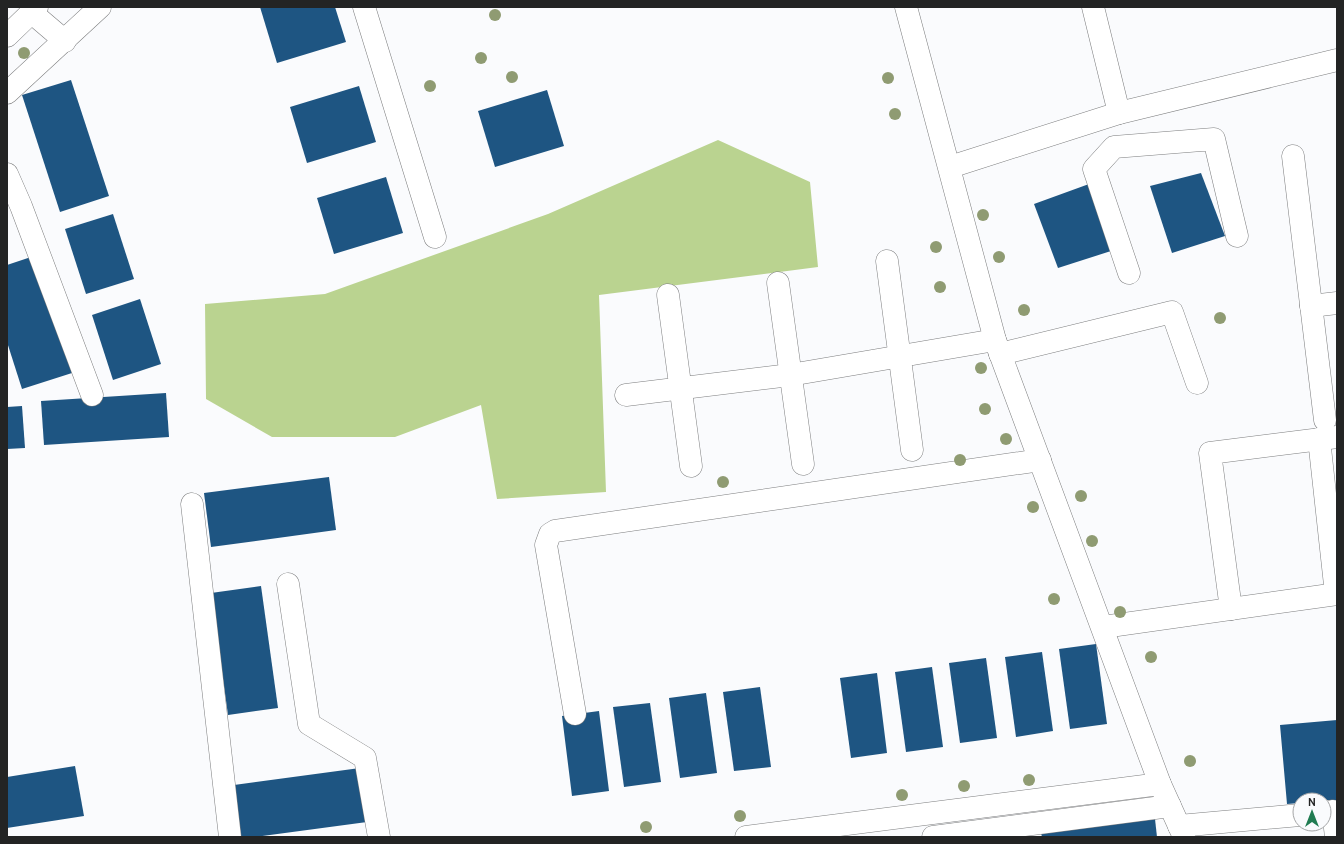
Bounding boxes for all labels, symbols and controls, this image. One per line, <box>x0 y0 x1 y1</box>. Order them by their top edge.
north arrow <box>1292 792 1332 832</box>
text: N <box>1308 795 1316 809</box>

